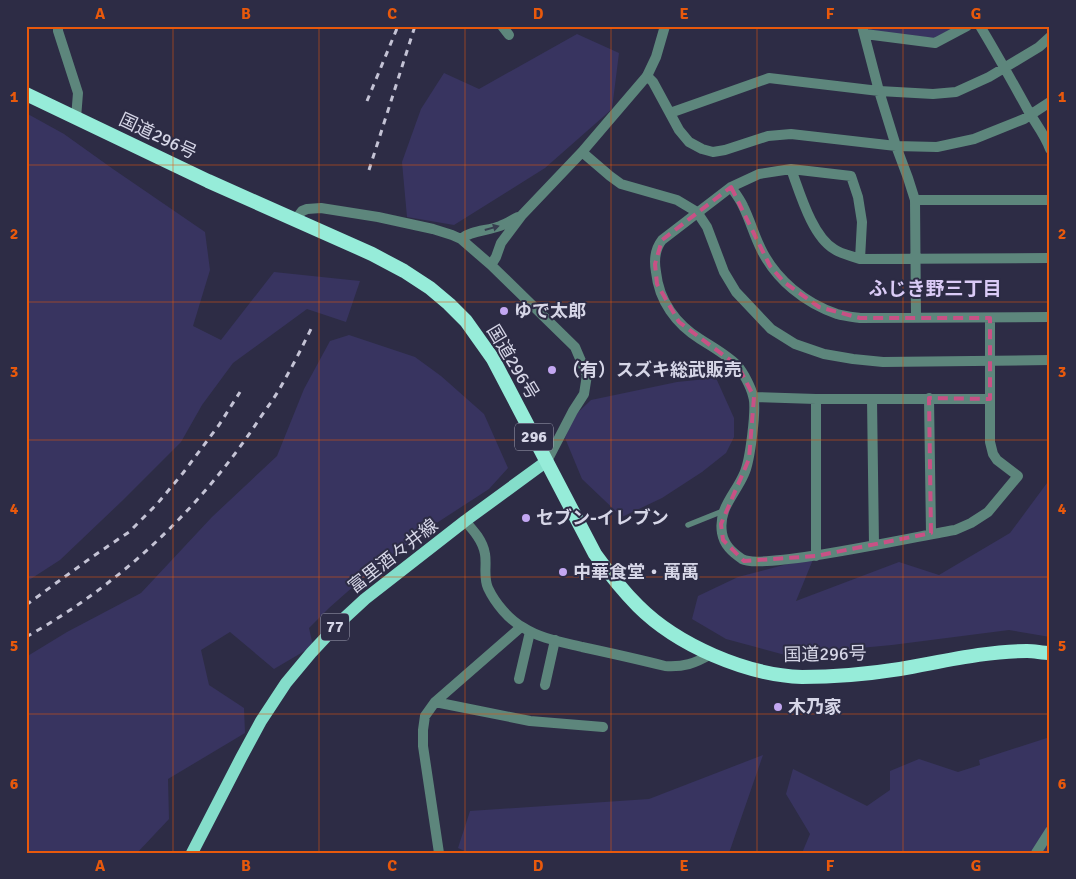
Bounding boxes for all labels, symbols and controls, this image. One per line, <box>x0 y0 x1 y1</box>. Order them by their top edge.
text: A <box>95 4 106 24</box>
text: B <box>241 4 251 24</box>
text: C <box>387 4 397 24</box>
text: D <box>533 4 544 24</box>
text: E <box>679 4 689 24</box>
text: F <box>826 4 835 24</box>
text: G <box>971 4 981 24</box>
text: 1 <box>10 87 19 107</box>
text: 1 <box>1058 87 1067 107</box>
street label: 国道296号 <box>116 108 200 164</box>
text: 2 <box>10 224 18 244</box>
one-way arrow <box>485 224 500 232</box>
text: 2 <box>1058 224 1066 244</box>
district label: ふじき野三丁目 <box>868 277 1002 301</box>
place label: ゆで太郎 <box>514 300 586 322</box>
marker: ゆで太郎 <box>498 305 510 317</box>
street label: 国道296号 <box>482 321 544 403</box>
place label: （有）スズキ総武販売 <box>562 359 742 381</box>
text: 3 <box>10 362 18 382</box>
text: 3 <box>1058 362 1066 382</box>
marker: （有）スズキ総武販売 <box>546 364 558 376</box>
road number: 296 <box>515 424 553 451</box>
text: 4 <box>10 499 19 519</box>
text: 4 <box>1058 499 1067 519</box>
place label: セブン-イレブン <box>536 507 669 529</box>
marker: セブン-イレブン <box>520 512 532 524</box>
street label: 富里酒々井線 <box>344 514 442 598</box>
place label: 中華食堂・萬萬 <box>573 561 699 583</box>
marker: 中華食堂・萬萬 <box>557 566 569 578</box>
road number: 77 <box>321 614 349 640</box>
text: 5 <box>10 636 18 656</box>
text: 5 <box>1058 636 1066 656</box>
street label: 国道296号 <box>783 642 867 666</box>
place label: 木乃家 <box>788 696 842 718</box>
marker: 木乃家 <box>772 701 784 713</box>
text: 6 <box>10 774 19 794</box>
text: 6 <box>1058 774 1067 794</box>
text: A <box>95 856 106 876</box>
text: B <box>241 856 251 876</box>
text: C <box>387 856 397 876</box>
text: D <box>533 856 544 876</box>
text: E <box>679 856 689 876</box>
text: F <box>826 856 835 876</box>
text: G <box>971 856 981 876</box>

